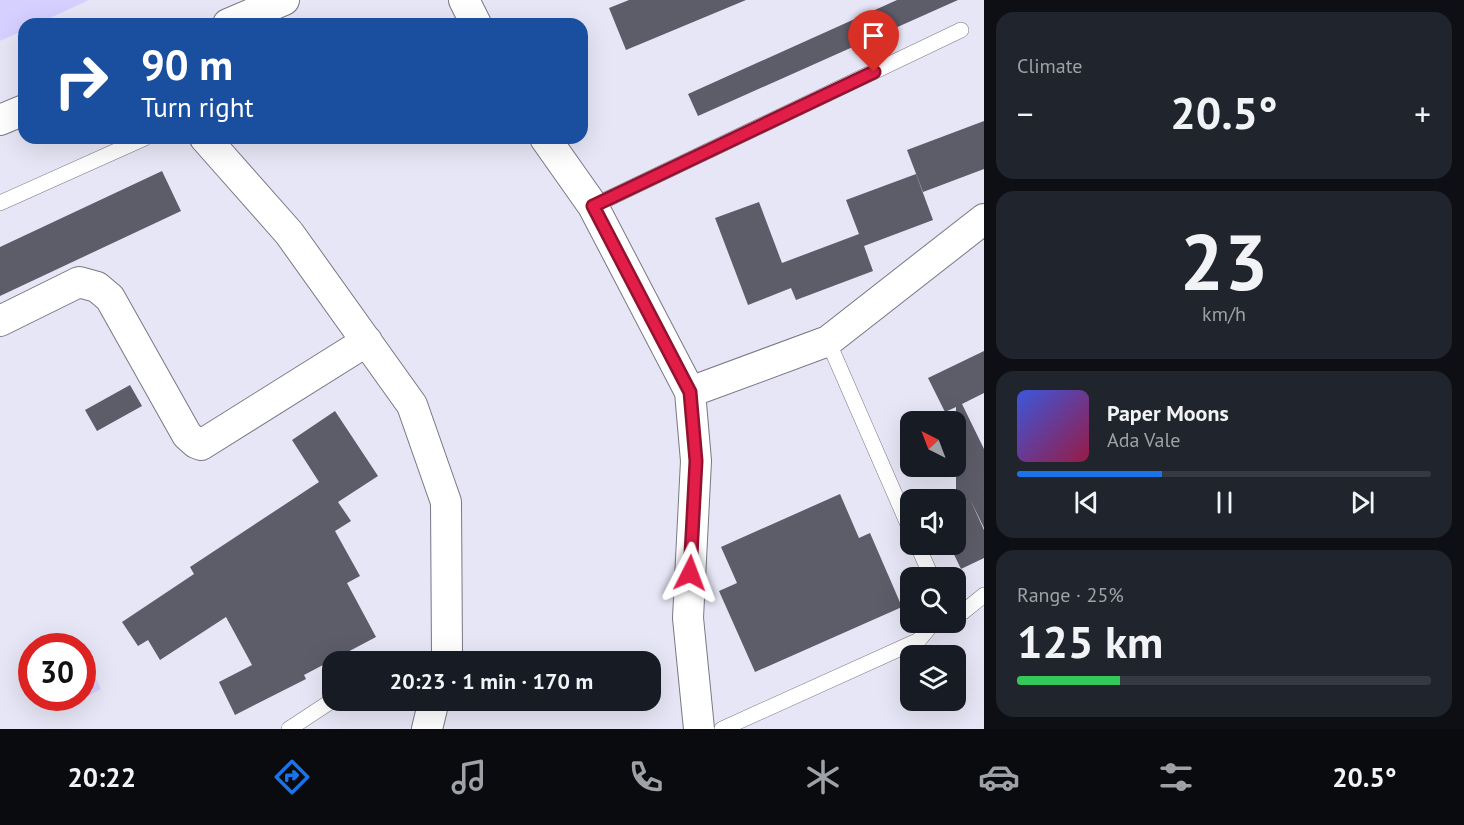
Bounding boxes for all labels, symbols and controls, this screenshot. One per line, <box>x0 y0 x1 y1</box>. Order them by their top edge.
pin <box>848 10 899 72</box>
icon: arrive <box>857 19 890 52</box>
text: 90 m <box>141 37 233 92</box>
icon: right <box>42 42 120 120</box>
text: Climate <box>1017 53 1083 79</box>
text: 20.5° <box>1170 83 1278 141</box>
text: Turn right <box>141 90 254 124</box>
text: − <box>1017 92 1034 135</box>
text: + <box>1414 92 1431 135</box>
text: 23 <box>1180 211 1268 312</box>
text: km/h <box>1202 301 1246 327</box>
text: Paper Moons <box>1107 399 1229 427</box>
north arrow <box>900 411 966 477</box>
map controls <box>900 411 966 711</box>
text: Ada Vale <box>1107 427 1180 453</box>
icon: previous <box>1070 486 1103 519</box>
icon: pause <box>1208 486 1241 519</box>
icon: next <box>1346 486 1379 519</box>
button: sound <box>900 489 966 555</box>
position arrow <box>658 541 722 605</box>
button: search <box>900 567 966 633</box>
text: Range · 25% <box>1017 582 1124 608</box>
text: 125 km <box>1017 612 1163 670</box>
speed limit sign: 30 <box>18 633 96 711</box>
button: layers <box>900 645 966 711</box>
text: 20:23 · 1 min · 170 m <box>390 667 593 695</box>
icon: directions <box>271 756 313 798</box>
icon: music <box>448 756 490 798</box>
icon: phone <box>625 756 667 798</box>
icon: climate <box>802 756 844 798</box>
icon: car <box>978 756 1020 798</box>
icon: filters <box>1155 756 1197 798</box>
text: 20:22 <box>67 760 136 794</box>
text: 20.5° <box>1332 760 1397 794</box>

